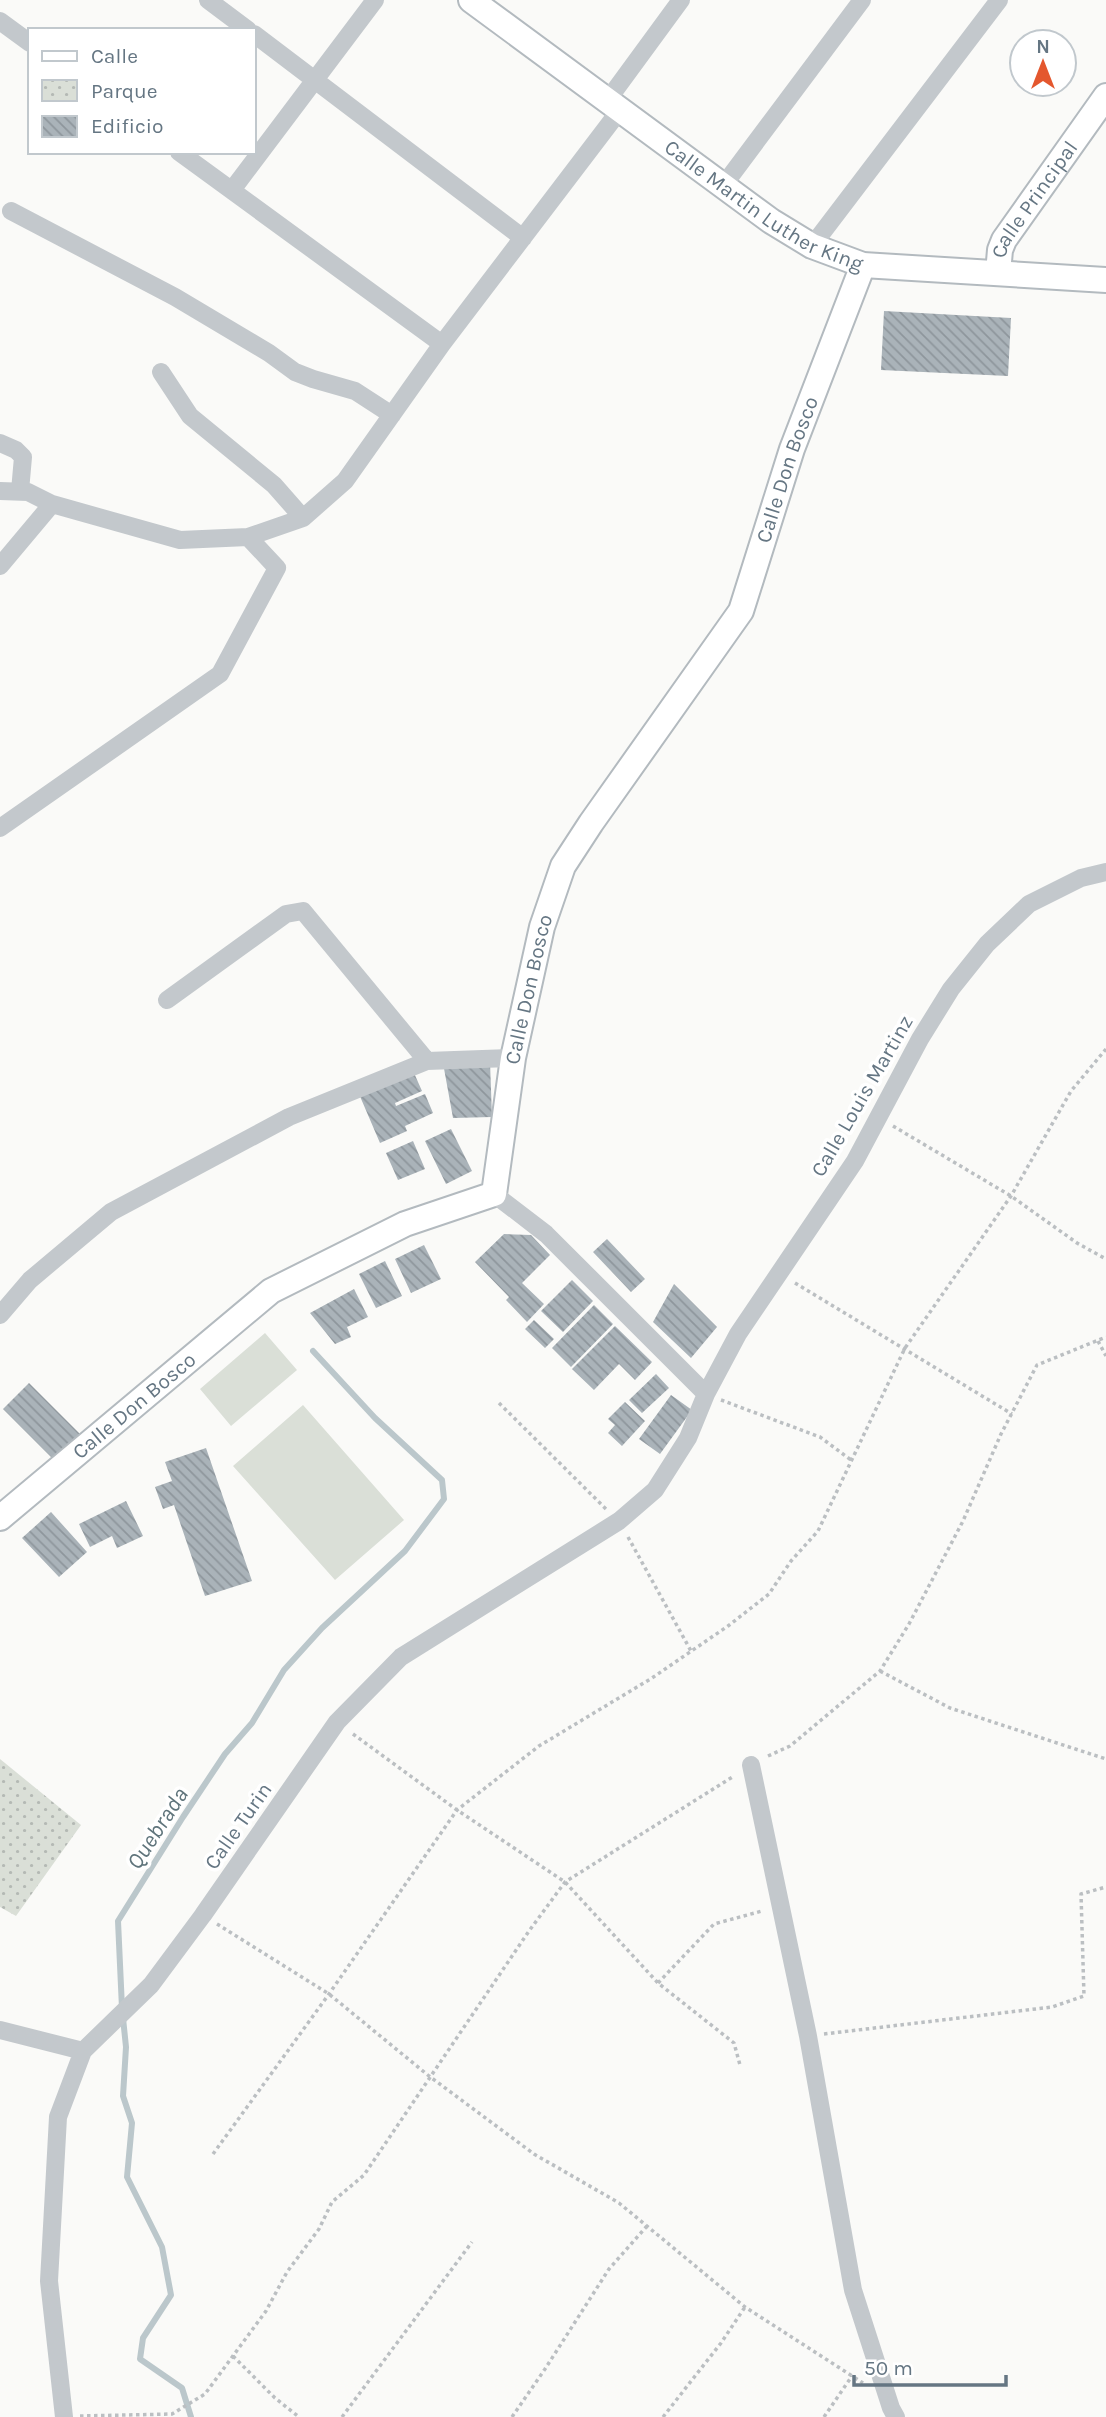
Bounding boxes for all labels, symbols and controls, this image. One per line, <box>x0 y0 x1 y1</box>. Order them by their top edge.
legend <box>28 28 256 154</box>
north arrow <box>1008 28 1078 98</box>
text: N <box>1036 36 1050 58</box>
text: Calle <box>91 44 138 68</box>
text: Parque <box>91 79 158 103</box>
text: Edificio <box>91 114 164 138</box>
street label: Calle Martin Luther King <box>660 135 867 276</box>
street label: Calle Principal <box>987 136 1082 259</box>
street label: Calle Don Bosco <box>751 393 823 546</box>
street label: Calle Don Bosco <box>500 911 557 1067</box>
street label: Calle Louis Martinz <box>806 1011 918 1181</box>
street label: Calle Don Bosco <box>68 1347 200 1464</box>
street label: Calle Turin <box>199 1778 277 1874</box>
water label: Quebrada <box>121 1782 194 1874</box>
scale bar <box>854 2344 1006 2388</box>
text: 50 m <box>864 2356 913 2380</box>

